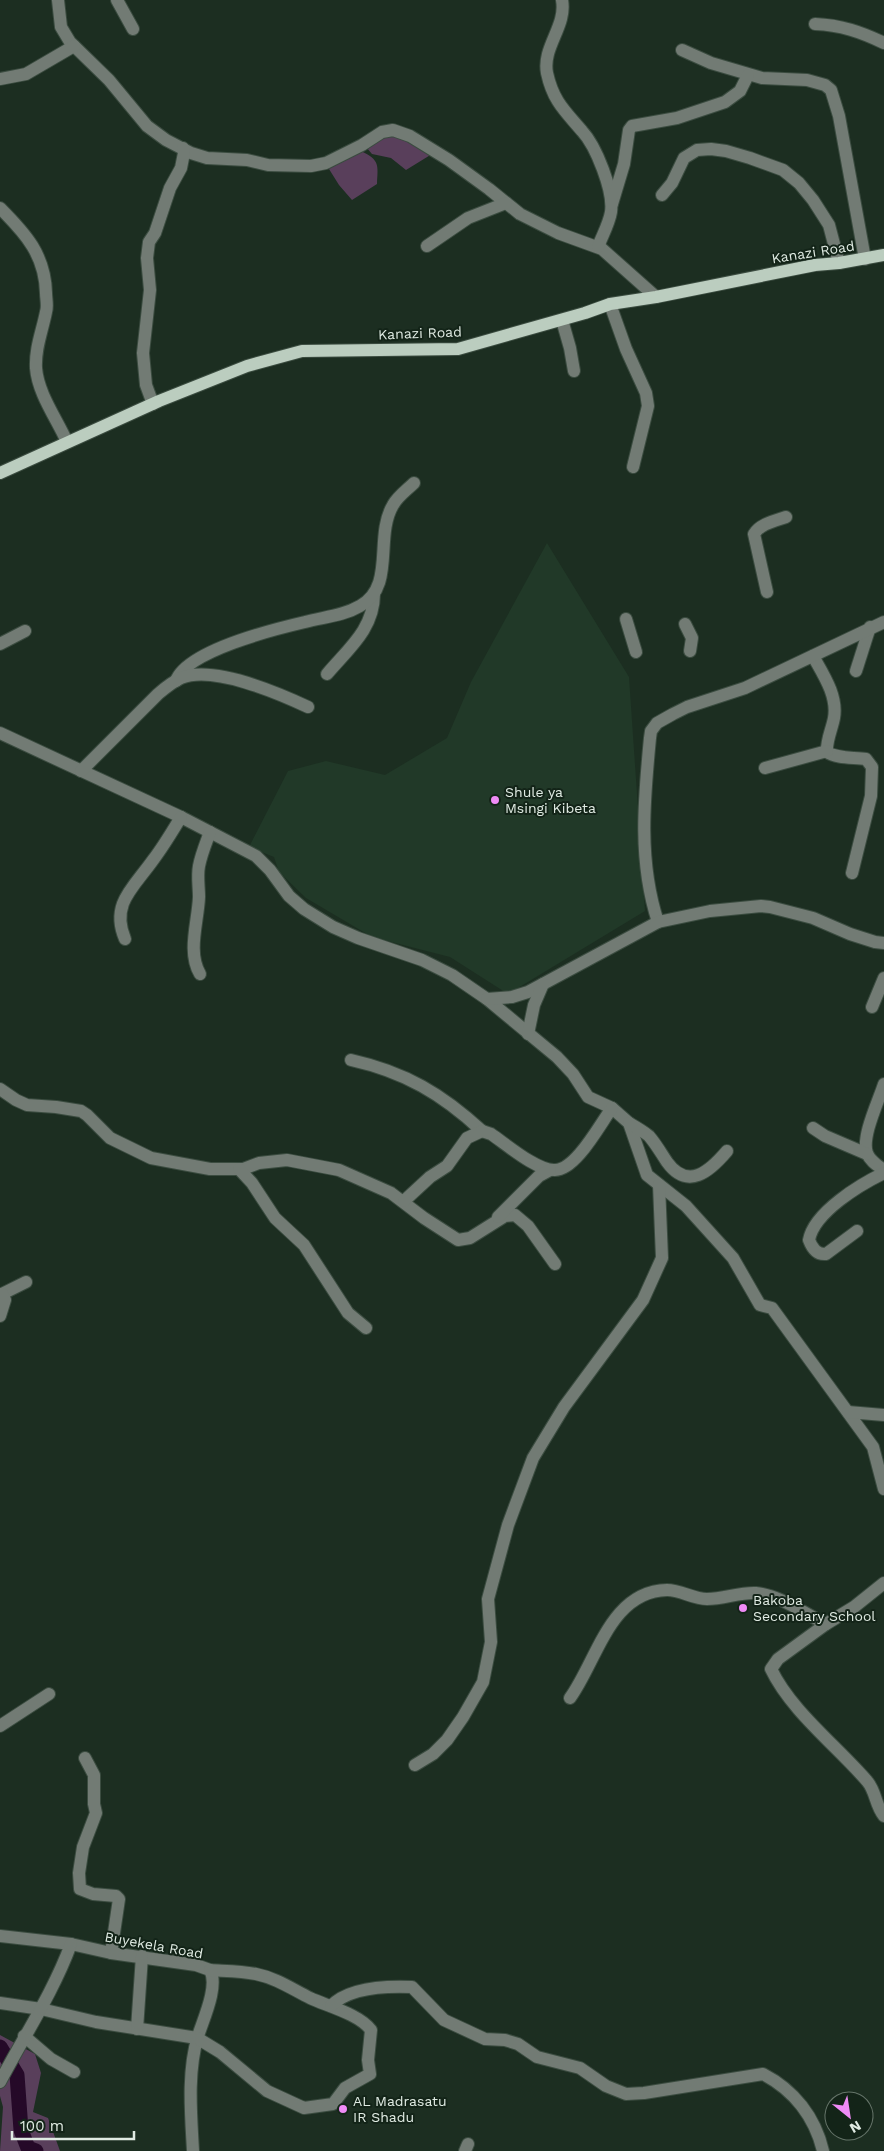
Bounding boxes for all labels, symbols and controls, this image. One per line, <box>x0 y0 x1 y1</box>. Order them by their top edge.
street label: Kanazi Road <box>770 238 856 266</box>
street label: Kanazi Road <box>378 324 462 342</box>
place label: Shule ya Msingi Kibeta <box>505 784 596 816</box>
marker: Shule ya Msingi Kibeta <box>489 794 501 806</box>
place label: Bakoba Secondary School <box>753 1592 876 1624</box>
marker: Bakoba Secondary School <box>737 1602 749 1614</box>
street label: Buyekela Road <box>104 1928 204 1962</box>
north arrow <box>824 2091 874 2141</box>
place label: AL Madrasatu IR Shadu <box>353 2093 447 2125</box>
marker: AL Madrasatu IR Shadu <box>337 2103 349 2115</box>
scale bar <box>12 2108 135 2140</box>
text: 100 m <box>20 2117 64 2135</box>
text: N <box>847 2118 864 2137</box>

